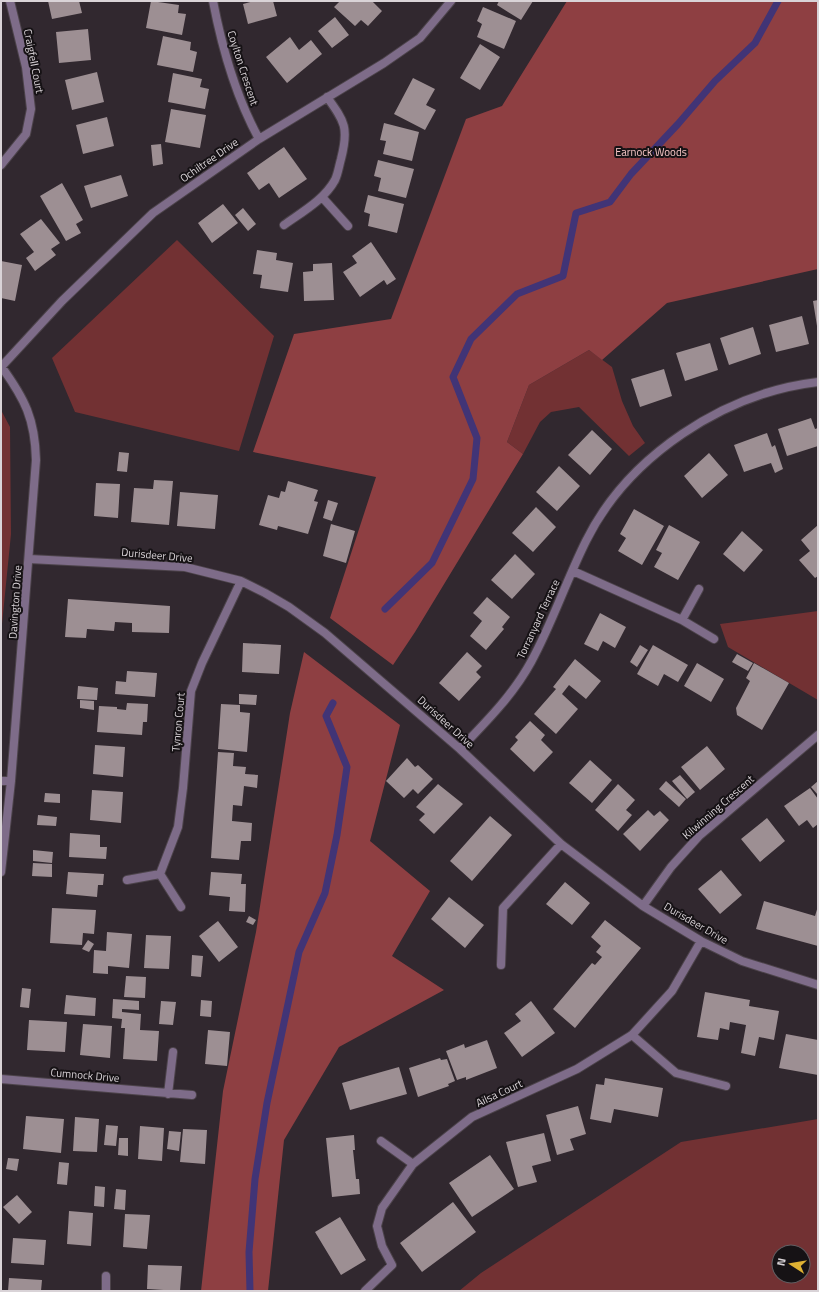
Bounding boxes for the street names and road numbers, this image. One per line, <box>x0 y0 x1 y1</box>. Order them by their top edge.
street label: Craigfell Court <box>20 28 48 95</box>
street label: Coylton Crescent <box>223 29 263 108</box>
street label: Ochiltree Drive <box>177 134 242 186</box>
street label: Durisdeer Drive <box>121 544 194 566</box>
street label: Davington Drive <box>4 564 26 639</box>
street label: Torranyard Terrace <box>513 576 564 661</box>
street label: Tynron Court <box>167 692 189 752</box>
street label: Durisdeer Drive <box>414 692 478 752</box>
street label: Kilwinning Crescent <box>679 771 758 843</box>
street label: Durisdeer Drive <box>661 898 731 948</box>
street label: Cumnock Drive <box>50 1064 121 1086</box>
street label: Ailsa Court <box>473 1075 525 1111</box>

